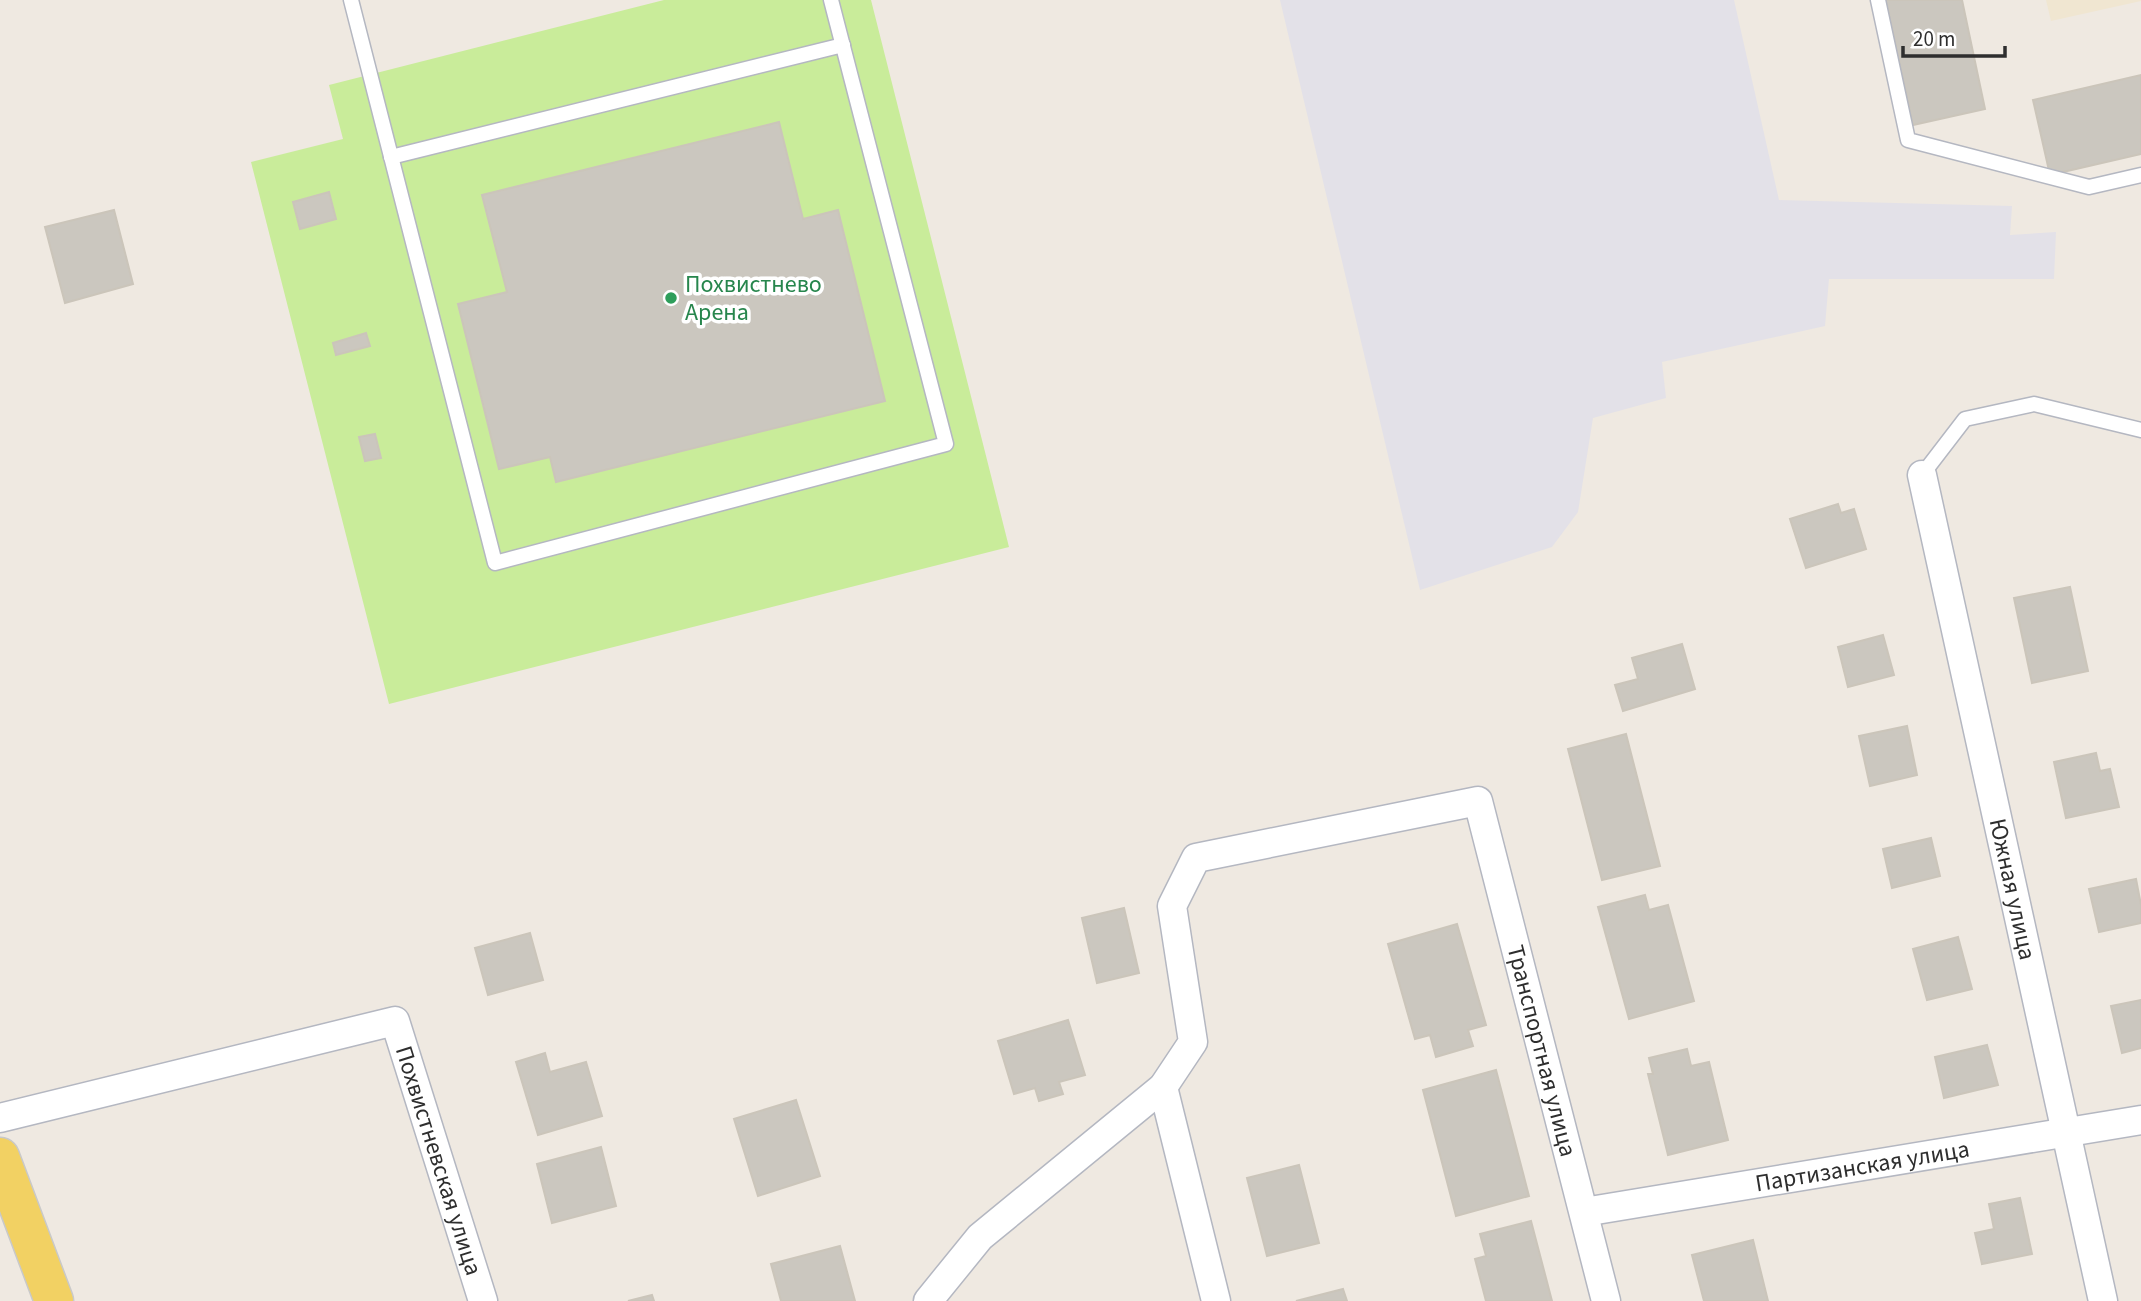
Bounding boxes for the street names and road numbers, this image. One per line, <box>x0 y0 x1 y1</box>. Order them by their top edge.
street label: Южная улица <box>1980 815 2045 963</box>
street label: Транспортная улица <box>1498 941 1586 1160</box>
street label: Похвистневская улица <box>386 1041 491 1280</box>
street label: Партизанская улица <box>1753 1131 1972 1201</box>

